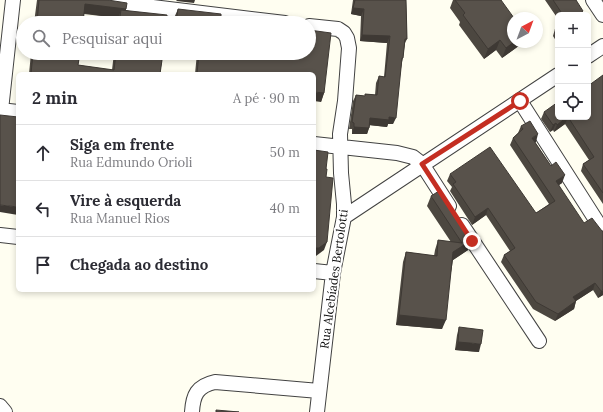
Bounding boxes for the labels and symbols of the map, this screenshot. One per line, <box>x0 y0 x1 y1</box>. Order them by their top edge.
north arrow <box>507 12 543 48</box>
route start <box>511 92 529 110</box>
street label: Rua Alcebíades Bertolotti <box>316 208 351 350</box>
route end <box>463 232 481 250</box>

